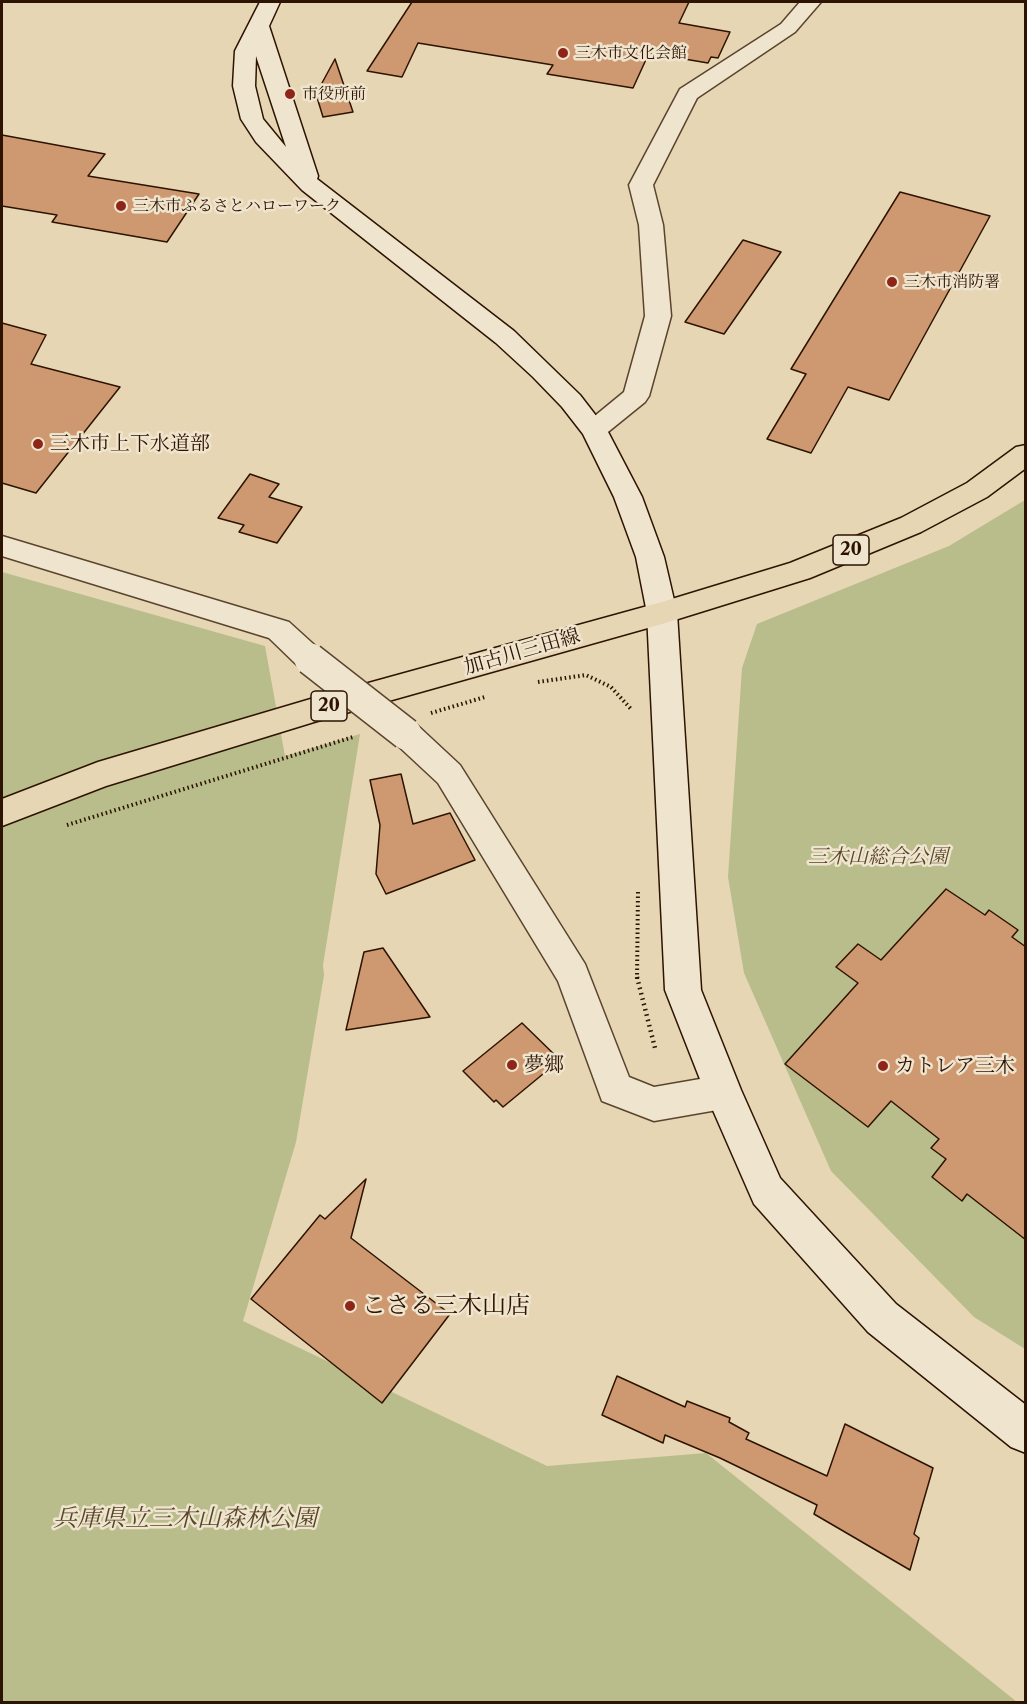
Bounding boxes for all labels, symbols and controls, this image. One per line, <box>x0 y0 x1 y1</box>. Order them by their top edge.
place label: 三木市文化会館 <box>575 43 687 63</box>
marker: 三木市文化会館 <box>556 46 570 60</box>
place label: 市役所前 <box>302 84 366 104</box>
marker: 市役所前 <box>283 87 297 101</box>
place label: 三木市ふるさとハローワーク <box>133 196 341 216</box>
marker: 三木市ふるさとハローワーク <box>114 199 128 213</box>
place label: 三木市消防署 <box>904 272 1000 292</box>
marker: 三木市消防署 <box>885 275 899 289</box>
place label: 三木市上下水道部 <box>50 432 210 456</box>
marker: 三木市上下水道部 <box>31 437 45 451</box>
road number: 20 <box>833 535 869 565</box>
street label: 加古川三田線 <box>461 624 583 680</box>
road number: 20 <box>311 691 347 721</box>
park label: 三木山総合公園 <box>808 845 948 869</box>
place label: 夢郷 <box>524 1053 564 1077</box>
place label: カトレア三木 <box>895 1054 1015 1078</box>
marker: 夢郷 <box>505 1058 519 1072</box>
marker: カトレア三木 <box>876 1059 890 1073</box>
place label: こさる三木山店 <box>362 1292 530 1320</box>
marker: こさる三木山店 <box>343 1299 357 1313</box>
park label: 兵庫県立三木山森林公園 <box>53 1505 317 1533</box>

